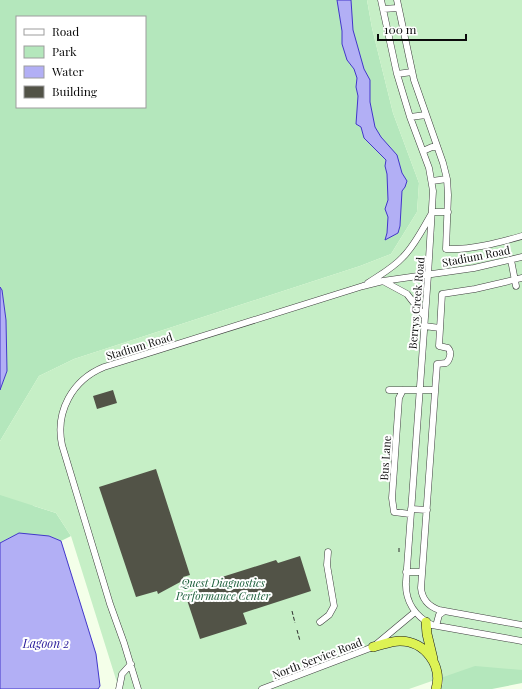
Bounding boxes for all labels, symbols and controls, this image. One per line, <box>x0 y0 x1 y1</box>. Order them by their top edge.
legend <box>16 16 146 108</box>
scale bar <box>378 16 466 42</box>
text: 100 m <box>384 21 417 37</box>
text: Road <box>52 23 79 39</box>
text: Park <box>52 43 77 59</box>
text: Water <box>51 63 85 79</box>
text: Building <box>52 83 98 99</box>
street label: Stadium Road <box>441 242 512 270</box>
street label: Berrys Creek Road <box>405 256 428 350</box>
street label: Stadium Road <box>104 329 175 363</box>
street label: Bus Lane <box>376 435 394 481</box>
park label: Quest Diagnostics Performance Center <box>175 575 270 603</box>
street label: North Service Road <box>270 634 365 682</box>
water label: Lagoon 2 <box>22 635 69 651</box>

